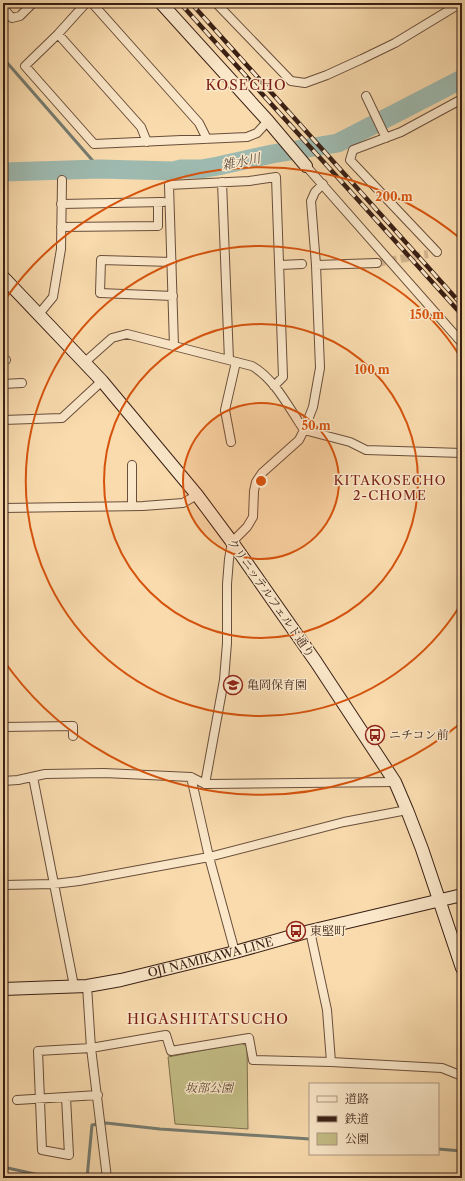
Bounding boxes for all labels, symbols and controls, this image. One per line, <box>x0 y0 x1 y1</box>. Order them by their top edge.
district label: KOSECHO <box>205 76 287 94</box>
water label: 雑水川 <box>220 149 264 173</box>
text: 200 m <box>375 189 413 204</box>
text: 150 m <box>410 307 444 322</box>
text: 100 m <box>354 362 390 377</box>
text: 50 m <box>301 418 331 433</box>
district label: KITAKOSECHO 2-CHOME <box>333 472 447 503</box>
centre of rings <box>254 474 268 488</box>
street label: クリニッテルフェルド通り <box>225 535 318 660</box>
school or university icon: 亀岡保育園 <box>222 674 244 696</box>
place label: 亀岡保育園 <box>247 677 307 692</box>
bus stop icon: ニチコン前 <box>364 724 386 746</box>
place label: ニチコン前 <box>389 727 449 742</box>
bus stop icon: 東堅町 <box>285 920 307 942</box>
place label: 東堅町 <box>310 923 346 938</box>
street label: OJI NAMIKAWA LINE <box>146 934 275 980</box>
district label: HIGASHITATSUCHO <box>127 1010 289 1028</box>
park label: 坂部公園 <box>185 1080 235 1095</box>
legend <box>309 1083 439 1155</box>
text: 道路 <box>345 1091 369 1106</box>
text: 鉄道 <box>344 1111 369 1126</box>
text: 公園 <box>345 1131 369 1146</box>

